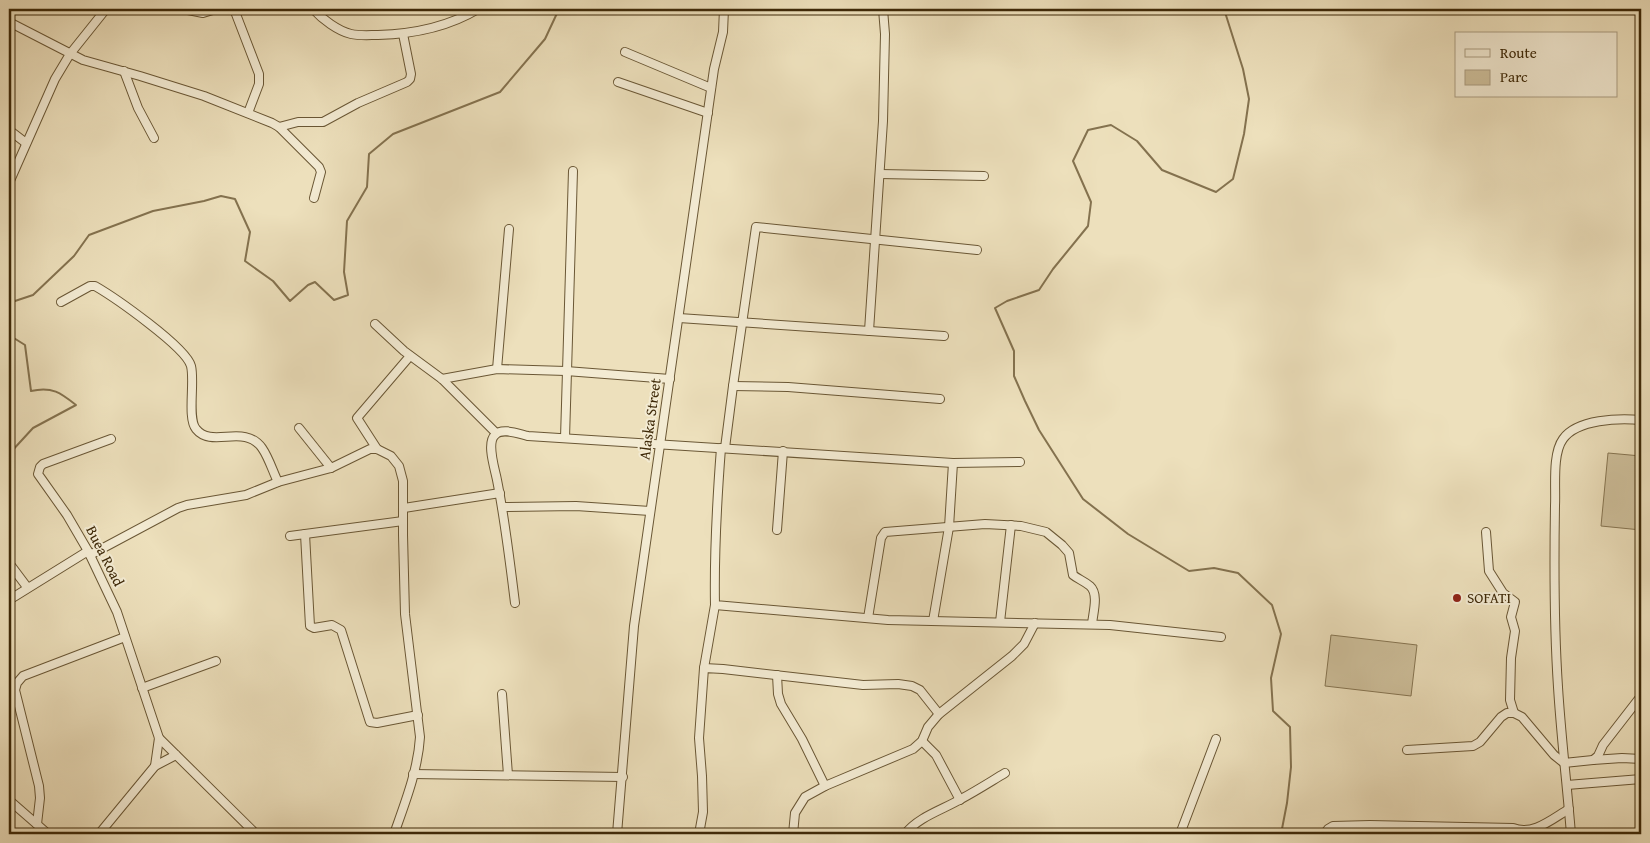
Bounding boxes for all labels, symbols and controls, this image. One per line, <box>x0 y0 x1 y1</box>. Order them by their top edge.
legend <box>1455 32 1618 98</box>
text: Route <box>1500 42 1537 63</box>
text: Parc <box>1500 66 1528 87</box>
street label: Alaska Street <box>633 376 666 461</box>
street label: Buea Road <box>81 522 130 590</box>
place label: SOFATI <box>1467 587 1511 608</box>
marker: SOFATI <box>1451 592 1463 604</box>

